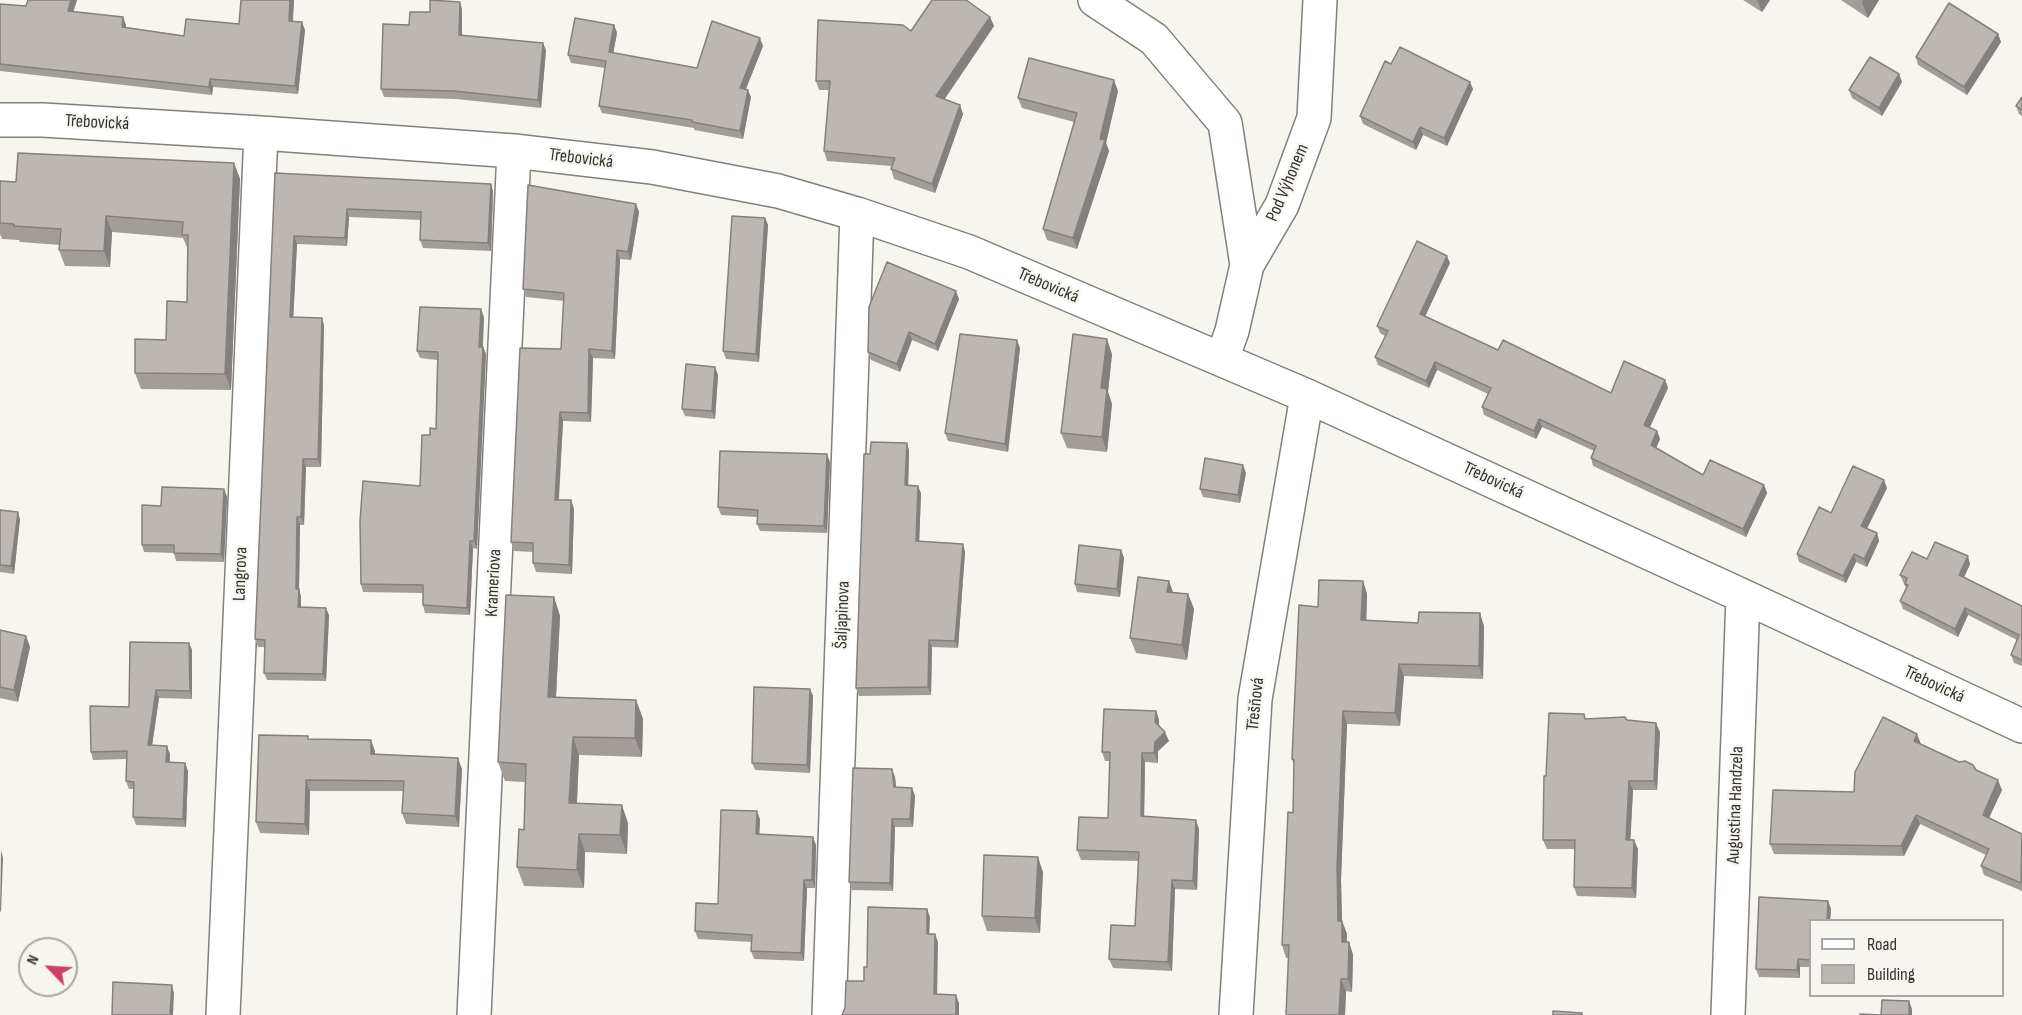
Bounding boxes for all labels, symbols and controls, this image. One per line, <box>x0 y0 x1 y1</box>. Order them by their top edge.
street label: Třebovická <box>64 111 130 135</box>
street label: Pod Výhonem <box>1262 141 1314 225</box>
street label: Třebovická <box>548 144 614 174</box>
street label: Třebovická <box>1014 264 1082 308</box>
street label: Třebovická <box>1459 458 1527 504</box>
street label: Langrova <box>229 546 253 602</box>
street label: Krameriova <box>481 548 507 618</box>
street label: Šaljapinova <box>831 581 855 649</box>
street label: Třebovická <box>1900 662 1968 708</box>
street label: Třešňová <box>1242 676 1270 732</box>
street label: Augustina Handzela <box>1723 746 1749 864</box>
legend <box>1809 919 2004 997</box>
text: Road <box>1867 934 1897 955</box>
north arrow <box>18 937 78 997</box>
text: N <box>23 952 43 968</box>
text: Building <box>1867 964 1915 985</box>

